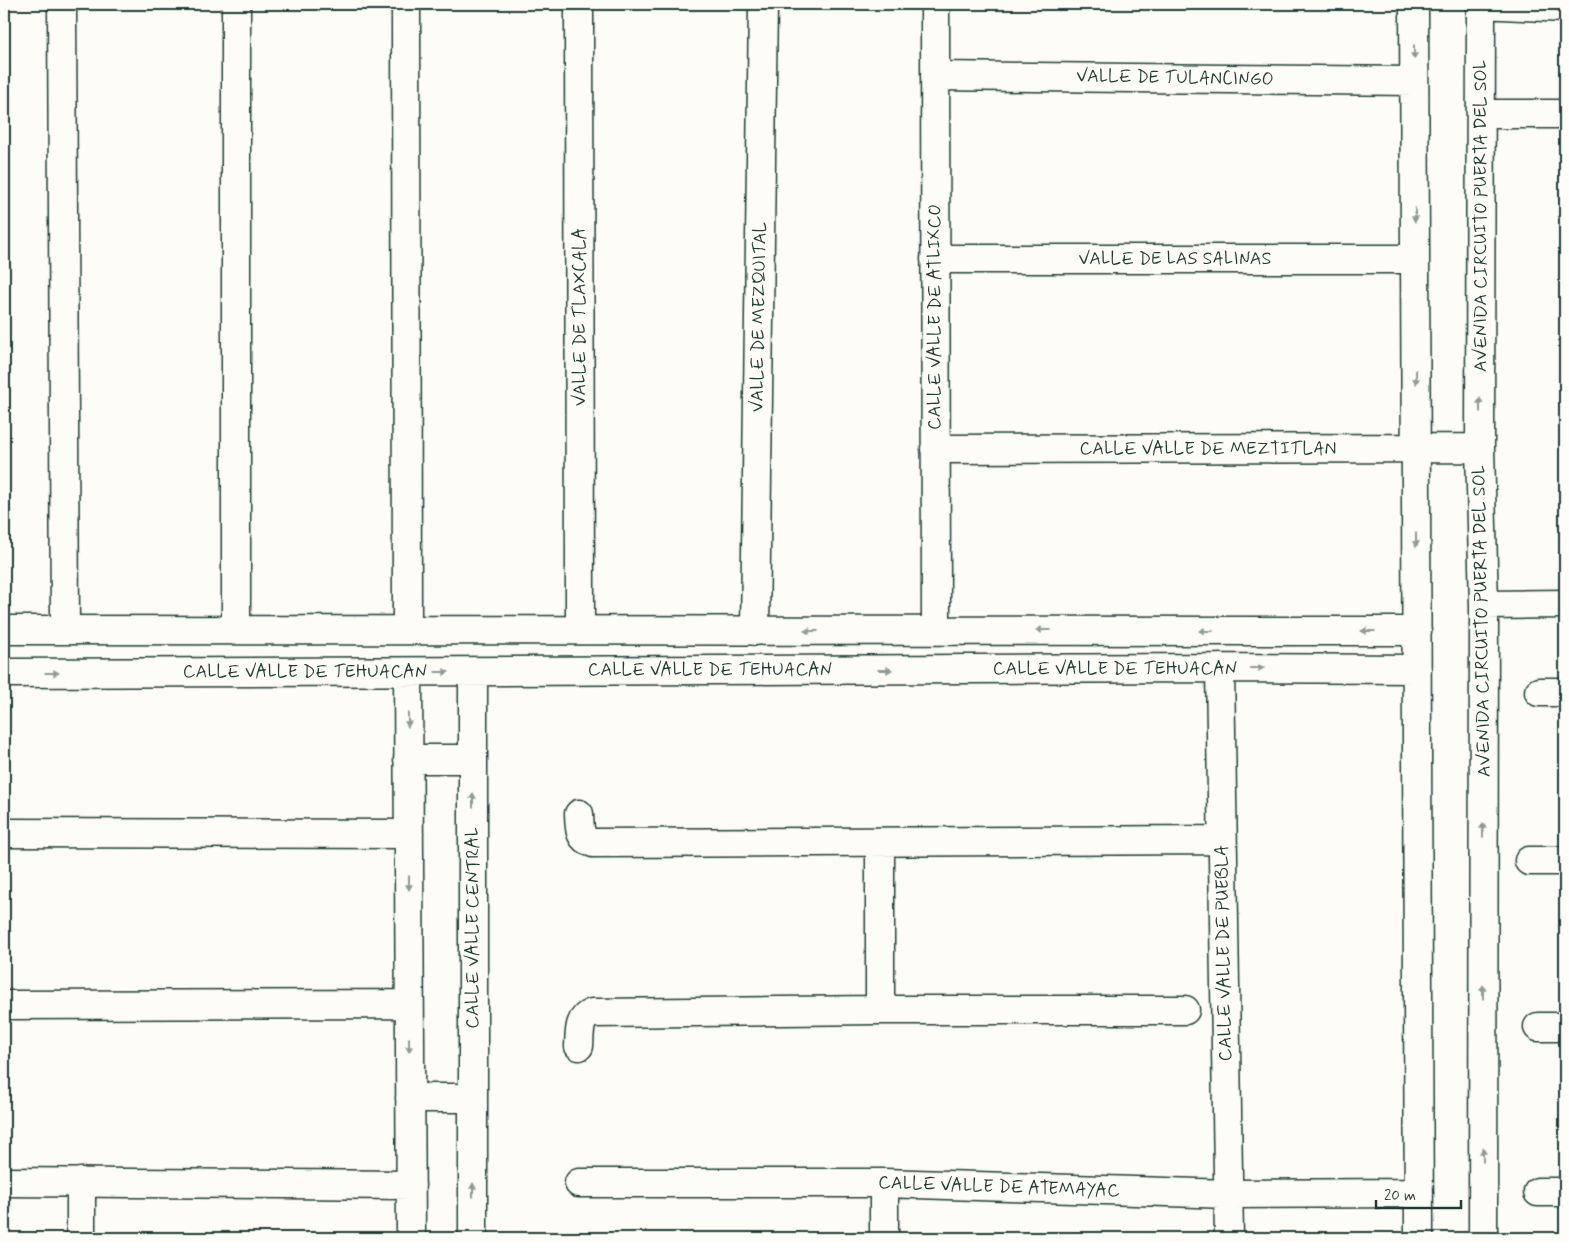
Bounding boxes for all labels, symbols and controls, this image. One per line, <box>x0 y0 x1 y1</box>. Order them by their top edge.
one-way arrow <box>1410 45 1418 61</box>
street label: AVENIDA CIRCUITO PUERTA DEL SOL <box>1469 60 1493 372</box>
street label: VALLE DE TULANCINGO <box>1076 64 1274 92</box>
street label: CALLE VALLE DE ATLIXCO <box>923 204 947 430</box>
one-way arrow <box>1411 207 1419 223</box>
street label: VALLE DE MEZQUITAL <box>745 221 773 412</box>
street label: VALLE DE TLAXCALA <box>568 228 592 406</box>
street label: VALLE DE LAS SALINAS <box>1079 247 1271 271</box>
one-way arrow <box>1412 370 1420 386</box>
one-way arrow <box>1476 396 1484 412</box>
street label: CALLE VALLE DE MEZTITLAN <box>1079 437 1337 461</box>
street label: AVENIDA CIRCUITO PUERTA DEL SOL <box>1467 465 1497 777</box>
one-way arrow <box>1412 532 1420 548</box>
one-way arrow <box>1035 626 1051 634</box>
one-way arrow <box>802 627 818 635</box>
one-way arrow <box>1197 627 1213 635</box>
one-way arrow <box>1360 627 1376 635</box>
street label: CALLE VALLE DE TEHUACAN <box>993 657 1237 681</box>
street label: CALLE VALLE DE TEHUACAN <box>588 658 832 682</box>
street label: CALLE VALLE DE TEHUACAN <box>183 660 427 684</box>
one-way arrow <box>1250 664 1266 672</box>
one-way arrow <box>877 666 893 674</box>
one-way arrow <box>435 668 451 676</box>
one-way arrow <box>45 669 61 677</box>
one-way arrow <box>404 713 412 729</box>
one-way arrow <box>469 791 477 807</box>
one-way arrow <box>1479 821 1487 837</box>
street label: CALLE VALLE CENTRAL <box>461 827 485 1029</box>
street label: CALLE VALLE DE PUEBLA <box>1210 845 1238 1061</box>
one-way arrow <box>405 875 413 891</box>
one-way arrow <box>1479 984 1487 1000</box>
one-way arrow <box>405 1038 413 1054</box>
one-way arrow <box>1479 1146 1487 1162</box>
street label: CALLE VALLE DE ATEMAYAC <box>878 1171 1120 1203</box>
scale bar <box>1376 1177 1462 1209</box>
one-way arrow <box>469 1181 477 1197</box>
text: 20 m <box>1384 1186 1416 1206</box>

